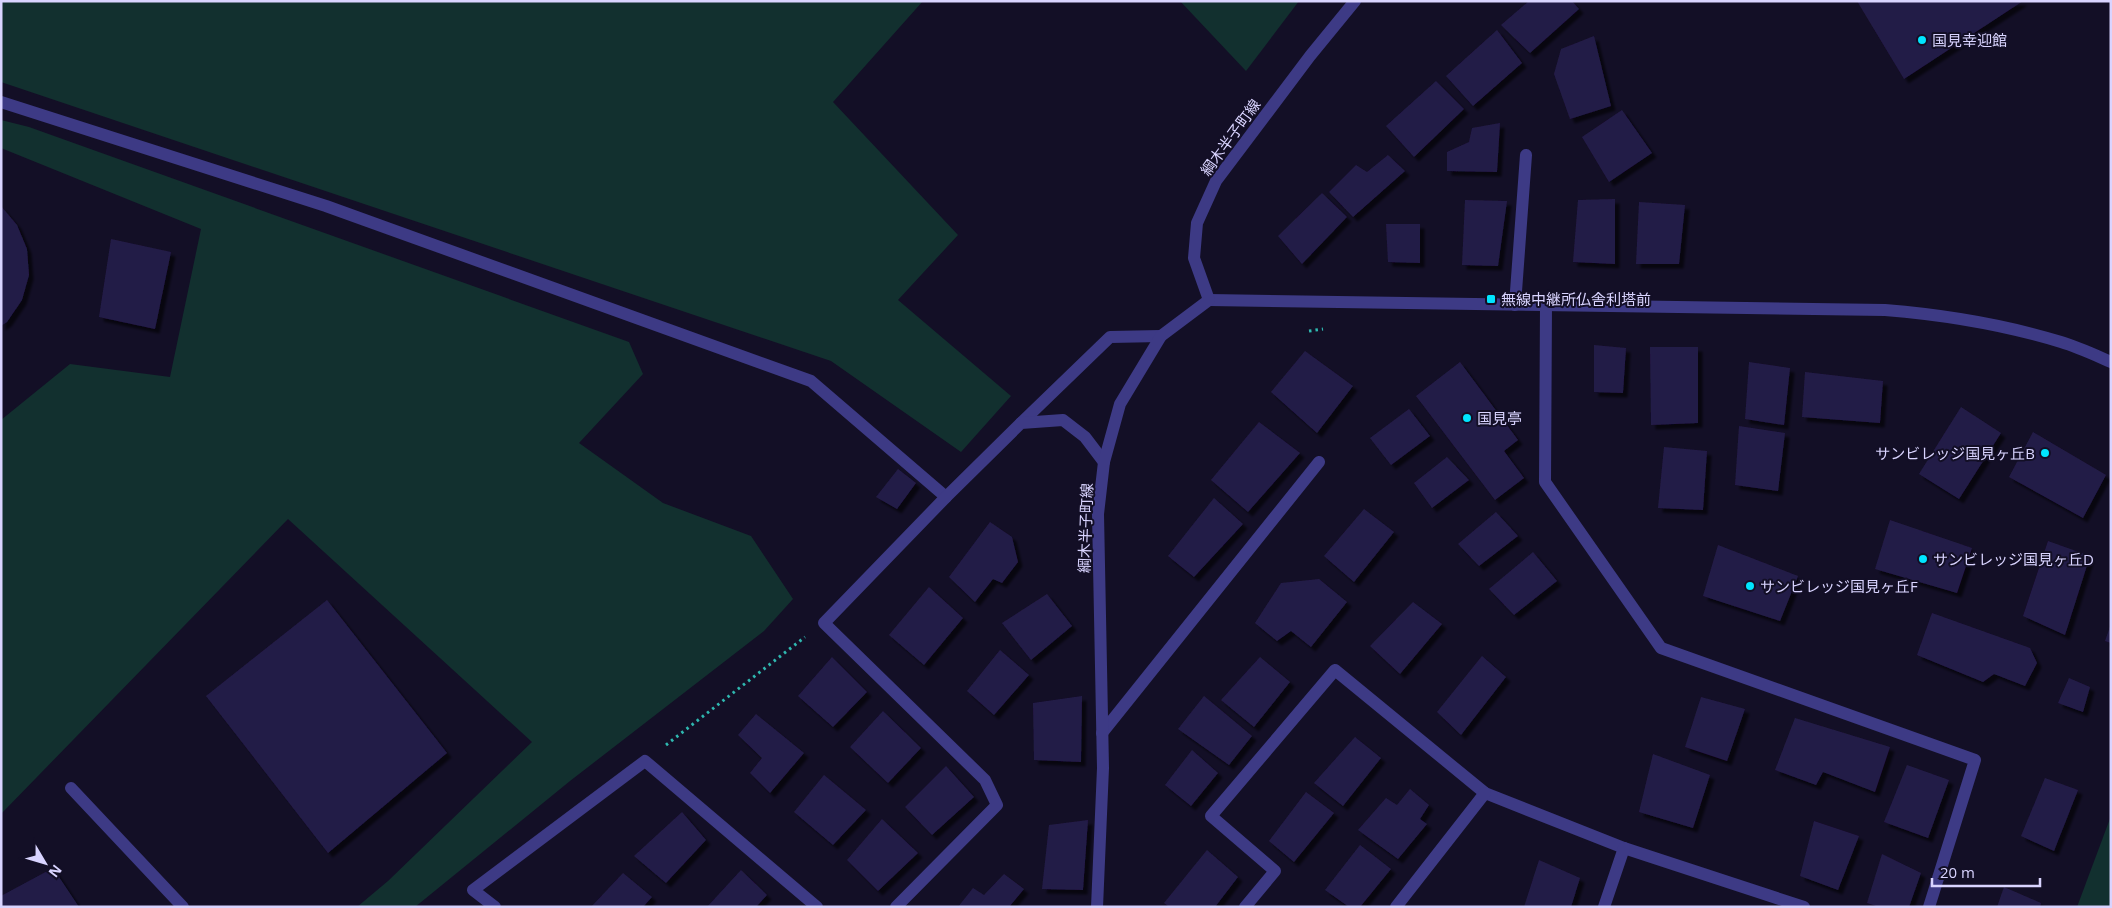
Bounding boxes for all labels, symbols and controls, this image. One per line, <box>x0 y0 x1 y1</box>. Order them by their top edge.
place label: 国見幸迎館 <box>1932 30 2007 50</box>
marker: 国見幸迎館 <box>1916 34 1928 46</box>
street label: 綱木半子町線 <box>1195 95 1265 179</box>
place label: 無線中継所仏舎利塔前 <box>1501 289 1651 309</box>
marker: 無線中継所仏舎利塔前 <box>1485 293 1497 305</box>
place label: 国見亭 <box>1477 408 1522 428</box>
marker: 国見亭 <box>1461 412 1473 424</box>
place label: サンビレッジ国見ヶ丘B <box>1875 443 2035 463</box>
marker: サンビレッジ国見ヶ丘B <box>2039 447 2051 459</box>
street label: 綱木半子町線 <box>1073 483 1097 573</box>
place label: サンビレッジ国見ヶ丘D <box>1933 549 2094 569</box>
marker: サンビレッジ国見ヶ丘D <box>1917 553 1929 565</box>
place label: サンビレッジ国見ヶ丘F <box>1760 576 1918 596</box>
marker: サンビレッジ国見ヶ丘F <box>1744 580 1756 592</box>
north arrow <box>20 838 70 888</box>
scale bar <box>1932 856 2040 888</box>
text: N <box>45 861 67 882</box>
text: 20 m <box>1940 862 1975 882</box>

